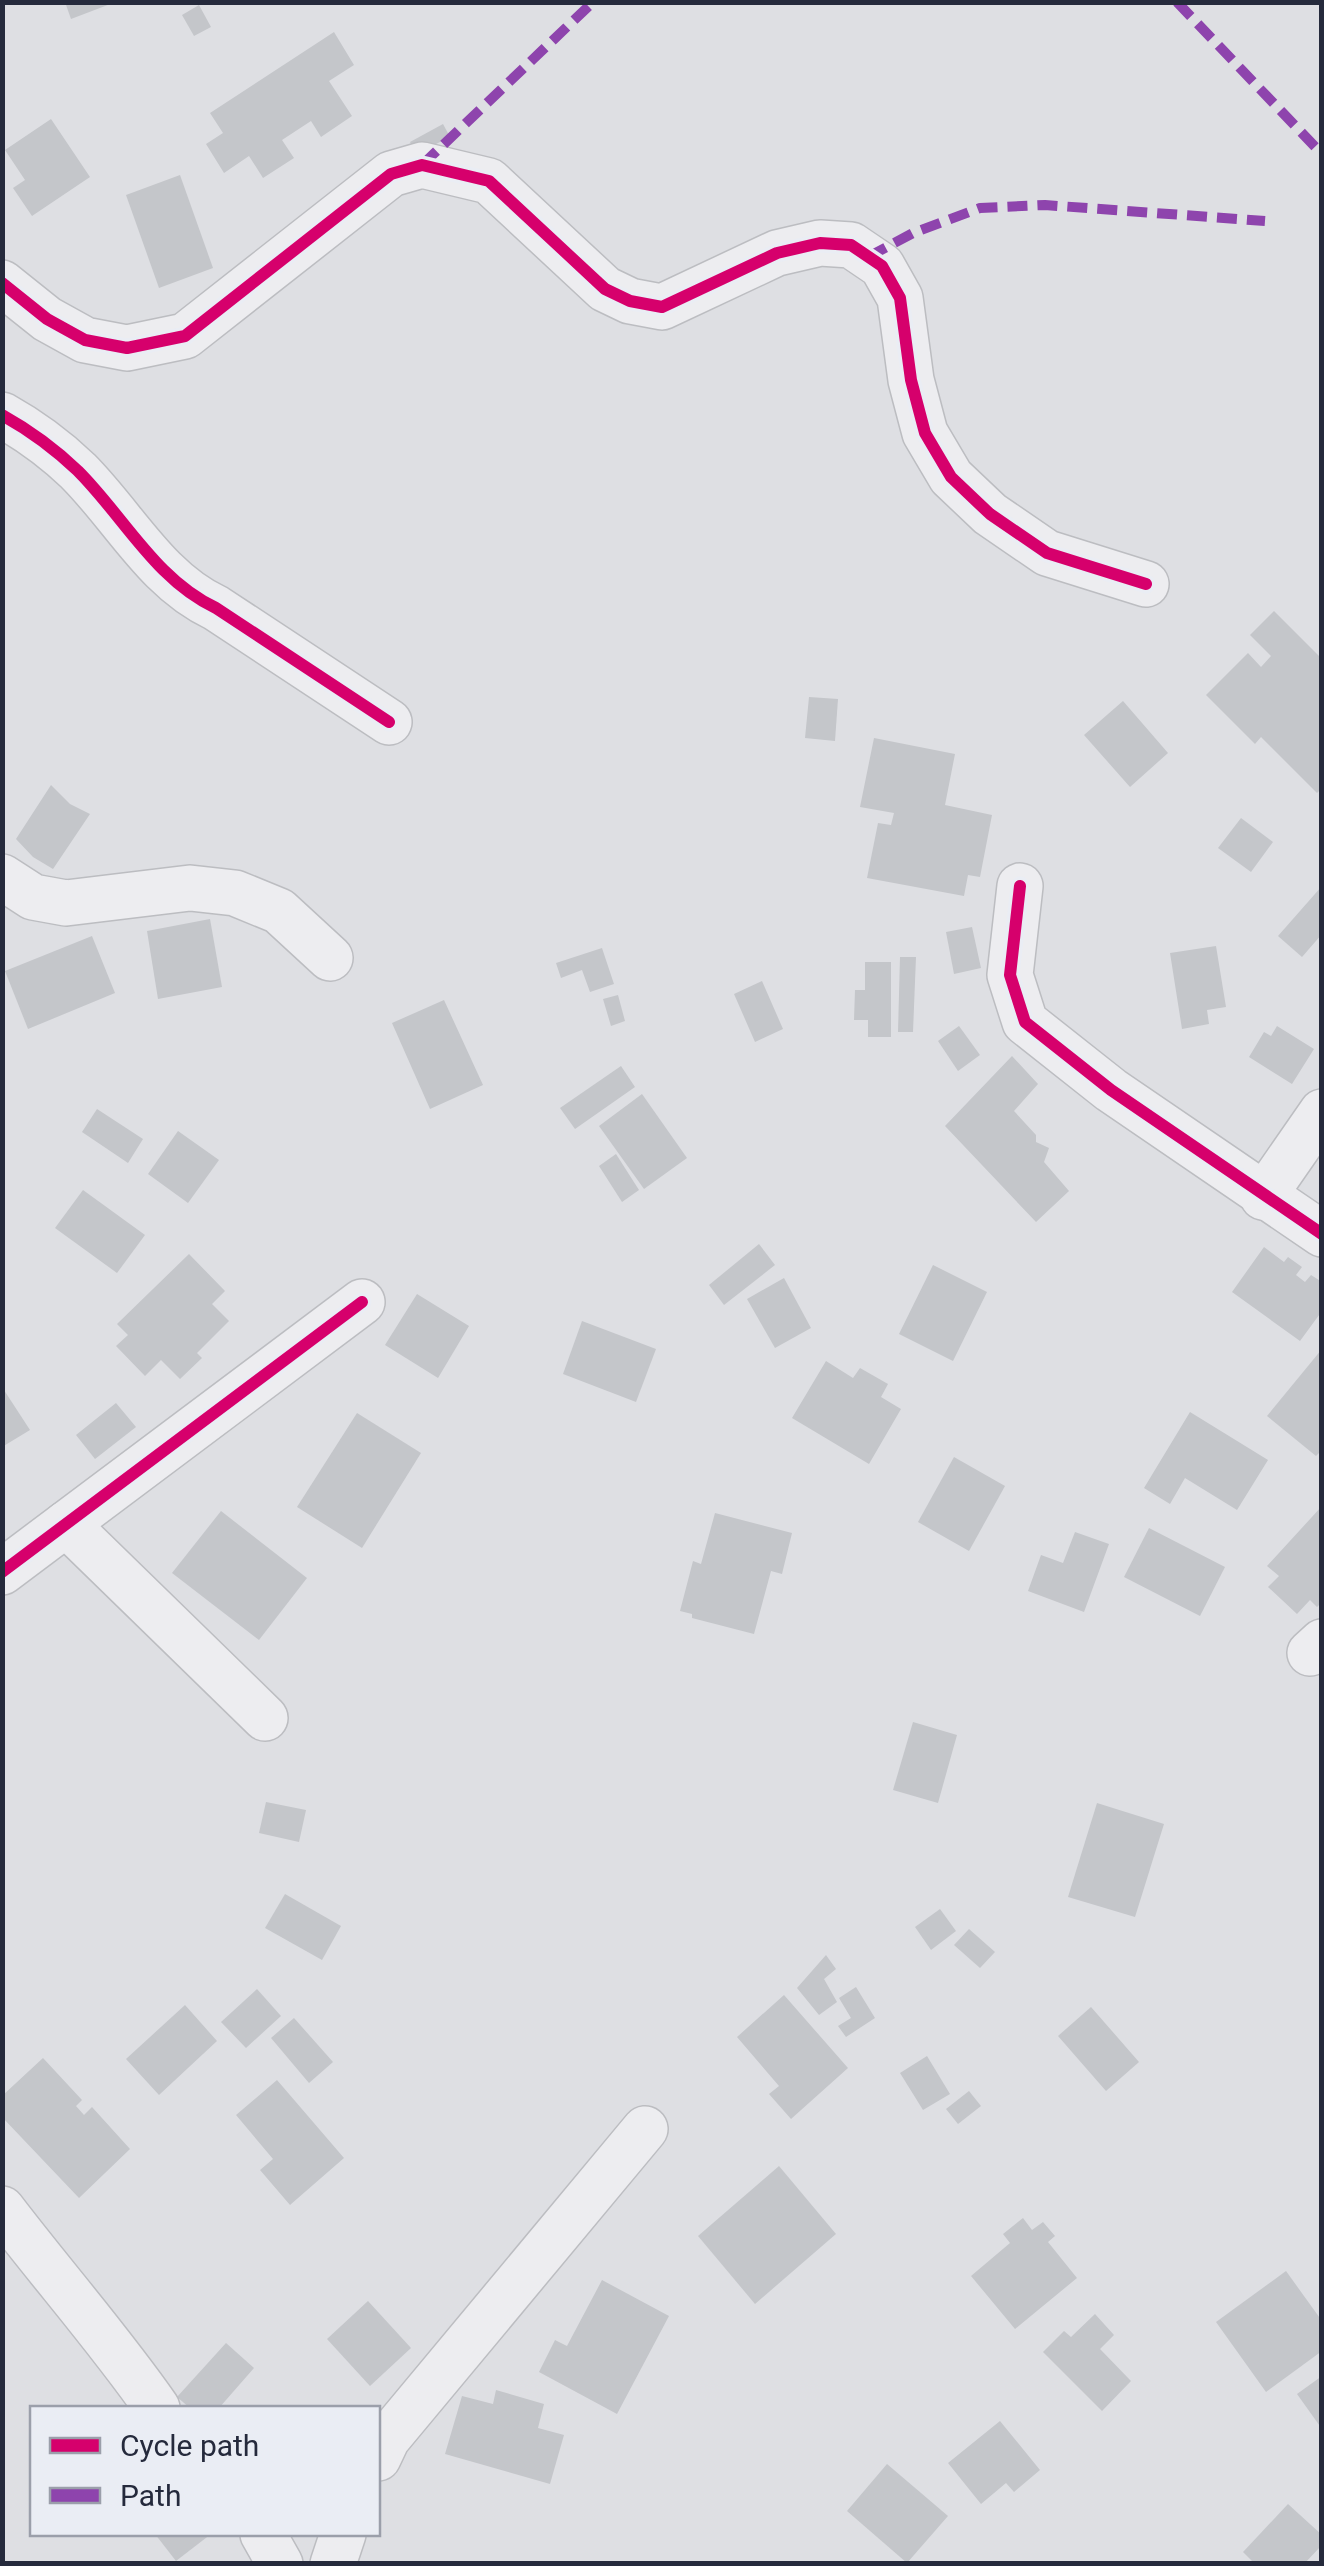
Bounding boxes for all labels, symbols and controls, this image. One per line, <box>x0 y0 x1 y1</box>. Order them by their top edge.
legend <box>30 2406 380 2536</box>
text: Cycle path <box>120 2428 259 2463</box>
text: Path <box>120 2478 181 2513</box>

